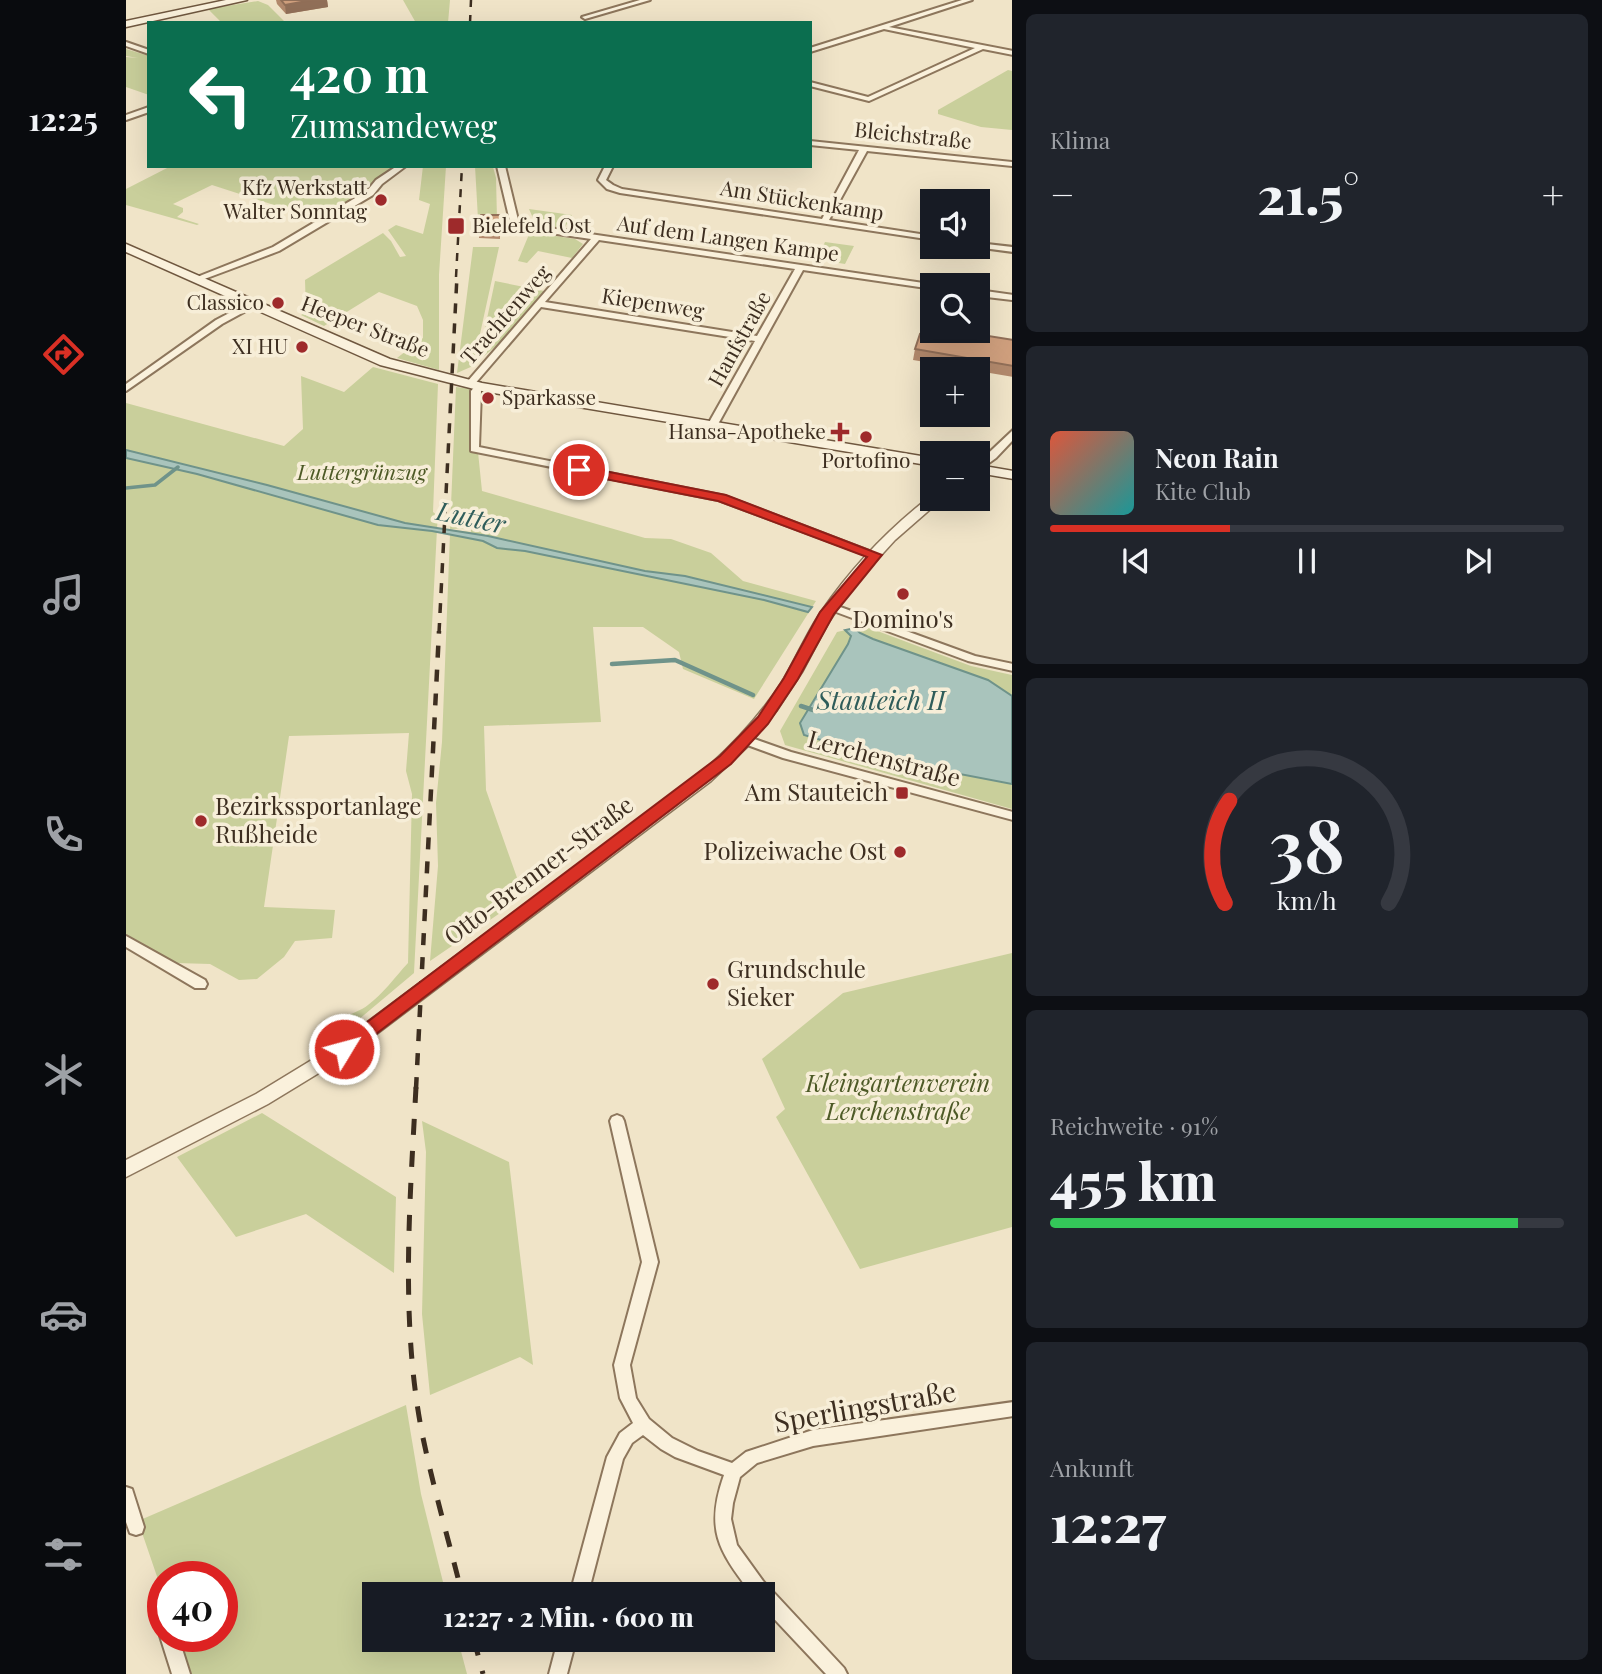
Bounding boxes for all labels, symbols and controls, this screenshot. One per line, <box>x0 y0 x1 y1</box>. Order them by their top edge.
text: 420 m <box>290 40 429 105</box>
icon: left <box>175 49 266 140</box>
text: 12:25 <box>28 96 98 139</box>
text: Zumsandeweg <box>290 103 497 146</box>
street label: Bleichstraße <box>853 114 973 154</box>
text: Klima <box>1050 124 1110 155</box>
text: 21.5° <box>1257 159 1359 228</box>
text: − <box>1050 168 1075 219</box>
text: + <box>1542 168 1564 219</box>
place label: Kfz Werkstatt Walter Sonntag <box>222 172 368 224</box>
street label: Am Stückenkamp <box>718 172 886 226</box>
map controls <box>920 189 990 511</box>
button: sound <box>920 189 990 259</box>
marker: Kfz Werkstatt Walter Sonntag <box>373 192 389 208</box>
street label: Auf dem Langen Kampe <box>615 207 841 266</box>
place label: Bielefeld Ost <box>472 210 592 238</box>
marker: Bielefeld Ost <box>446 216 466 236</box>
street label: Trachtenweg <box>453 258 556 369</box>
button: search <box>920 273 990 343</box>
street label: Kiepenweg <box>600 280 707 324</box>
street label: Hanfstraße <box>700 285 776 391</box>
place label: Classico <box>186 287 264 315</box>
street label: Heeper Straße <box>298 288 434 362</box>
marker: Classico <box>270 295 286 311</box>
icon: directions <box>39 330 88 379</box>
place label: XI HU <box>232 331 288 359</box>
marker: XI HU <box>294 339 310 355</box>
button: + <box>920 357 990 427</box>
place label: Sparkasse <box>502 382 596 410</box>
marker: Sparkasse <box>480 390 496 406</box>
place label: Hansa-Apotheke <box>668 416 826 444</box>
marker: Hansa-Apotheke <box>832 424 848 440</box>
marker: Portofino <box>858 429 874 445</box>
pin <box>549 440 609 500</box>
text: Neon Rain <box>1155 440 1279 475</box>
button: − <box>920 441 990 511</box>
place label: Portofino <box>822 445 910 473</box>
icon: arrive <box>560 451 598 489</box>
park label: Luttergrünzug <box>296 457 428 485</box>
text: Kite Club <box>1155 475 1251 506</box>
water label: Lutter <box>433 492 510 541</box>
icon: previous <box>1117 542 1155 580</box>
icon: pause <box>1288 542 1326 580</box>
icon: next <box>1459 542 1497 580</box>
icon: music <box>39 570 88 619</box>
marker: Domino's <box>895 586 911 602</box>
place label: Domino's <box>852 602 954 634</box>
water label: Stauteich II <box>816 682 947 717</box>
street label: Lerchenstraße <box>805 721 964 793</box>
place label: Am Stauteich <box>744 775 888 807</box>
marker: Am Stauteich <box>894 785 910 801</box>
street label: Otto-Brenner-Straße <box>437 788 639 951</box>
place label: Bezirkssportanlage Rußheide <box>215 789 421 849</box>
text: 38 <box>1269 794 1345 891</box>
icon: phone <box>39 810 88 859</box>
marker: Bezirkssportanlage Rußheide <box>193 813 209 829</box>
place label: Polizeiwache Ost <box>704 834 886 866</box>
marker: Polizeiwache Ost <box>892 844 908 860</box>
text: km/h <box>1277 883 1337 916</box>
place label: Grundschule Sieker <box>727 952 866 1012</box>
marker: Grundschule Sieker <box>705 976 721 992</box>
position arrow <box>307 1012 381 1086</box>
icon: climate <box>39 1050 88 1099</box>
park label: Kleingartenverein Lerchenstraße <box>805 1066 990 1126</box>
text: Reichweite · 91% <box>1050 1110 1218 1141</box>
text: 455 km <box>1050 1145 1216 1214</box>
icon: car <box>39 1290 88 1339</box>
street label: Sperlingstraße <box>771 1371 959 1440</box>
text: Ankunft <box>1050 1452 1134 1483</box>
text: 12:27 <box>1050 1487 1166 1556</box>
icon: filters <box>39 1530 88 1579</box>
speed limit sign: 40 <box>147 1561 238 1652</box>
text: 12:27 · 2 Min. · 600 m <box>443 1599 694 1634</box>

